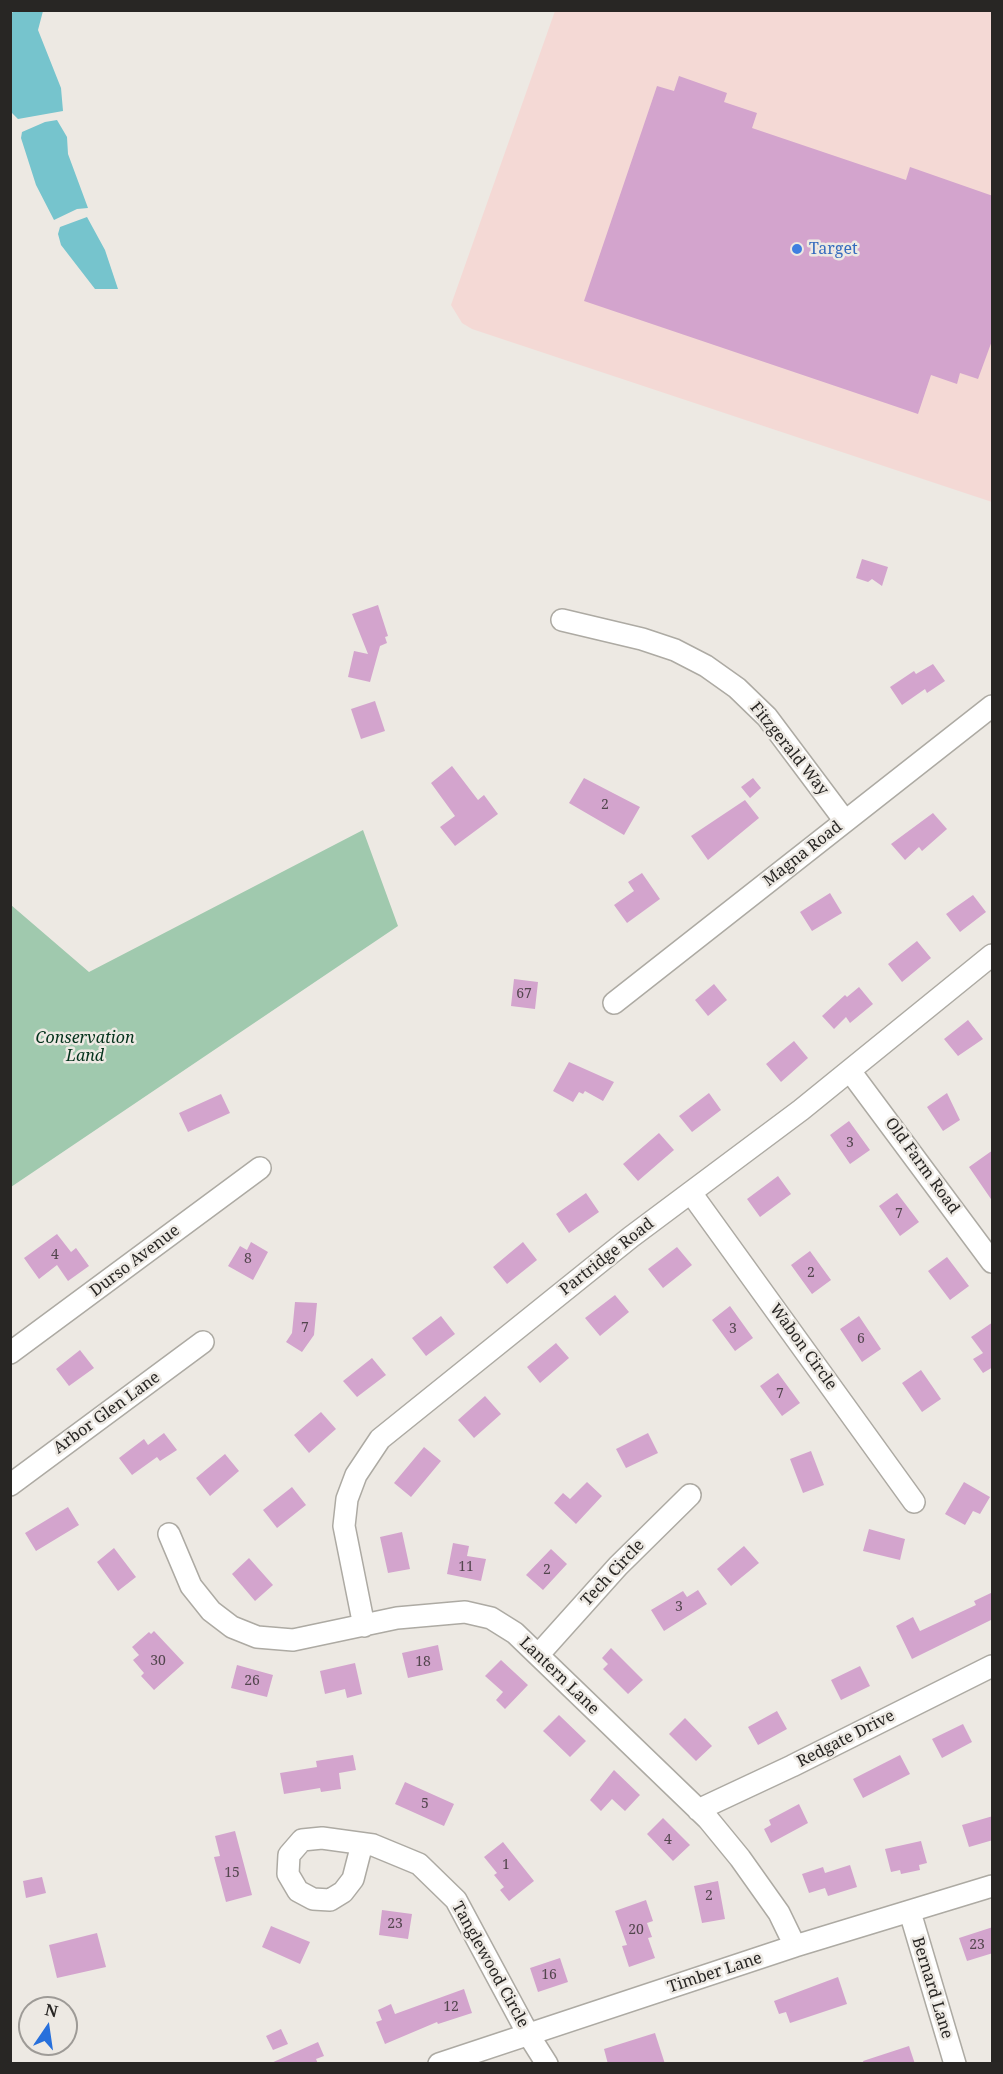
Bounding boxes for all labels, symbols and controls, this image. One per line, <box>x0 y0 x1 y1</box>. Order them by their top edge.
place label: Target <box>809 239 858 259</box>
marker: Target <box>790 242 804 256</box>
street label: Fitzgerald Way <box>746 699 832 799</box>
house number: 2 <box>601 797 609 813</box>
street label: Magna Road <box>760 817 846 891</box>
house number: 67 <box>516 986 532 1002</box>
park label: Conservation Land <box>36 1028 134 1066</box>
street label: Old Farm Road <box>881 1114 963 1218</box>
house number: 3 <box>846 1135 854 1151</box>
house number: 7 <box>895 1206 903 1222</box>
street label: Partridge Road <box>556 1214 658 1300</box>
street label: Durso Avenue <box>86 1221 184 1301</box>
house number: 4 <box>51 1247 59 1263</box>
house number: 8 <box>244 1251 252 1267</box>
house number: 2 <box>807 1265 815 1281</box>
street label: Wabon Circle <box>765 1300 841 1394</box>
house number: 7 <box>301 1320 309 1336</box>
house number: 3 <box>729 1321 737 1337</box>
house number: 6 <box>857 1331 865 1347</box>
street label: Arbor Glen Lane <box>50 1368 164 1458</box>
house number: 7 <box>776 1386 784 1402</box>
street label: Tech Circle <box>577 1536 649 1610</box>
house number: 11 <box>458 1559 474 1575</box>
house number: 2 <box>543 1562 551 1578</box>
house number: 3 <box>675 1599 683 1615</box>
street label: Lantern Lane <box>515 1633 603 1719</box>
house number: 30 <box>150 1653 166 1669</box>
house number: 18 <box>415 1654 431 1670</box>
house number: 26 <box>244 1673 260 1689</box>
street label: Redgate Drive <box>794 1706 898 1772</box>
house number: 5 <box>421 1796 429 1812</box>
house number: 4 <box>664 1832 672 1848</box>
house number: 1 <box>502 1857 510 1873</box>
house number: 15 <box>224 1865 240 1881</box>
house number: 2 <box>705 1888 713 1904</box>
street label: Tanglewood Circle <box>447 1899 533 2031</box>
house number: 23 <box>387 1916 403 1932</box>
house number: 20 <box>628 1922 644 1938</box>
street label: Bernard Lane <box>907 1935 957 2041</box>
house number: 23 <box>969 1937 985 1953</box>
street label: Timber Lane <box>665 1949 765 1997</box>
house number: 16 <box>541 1967 557 1983</box>
north arrow <box>18 1996 78 2056</box>
text: N <box>43 1998 60 2023</box>
house number: 12 <box>443 1999 459 2015</box>

